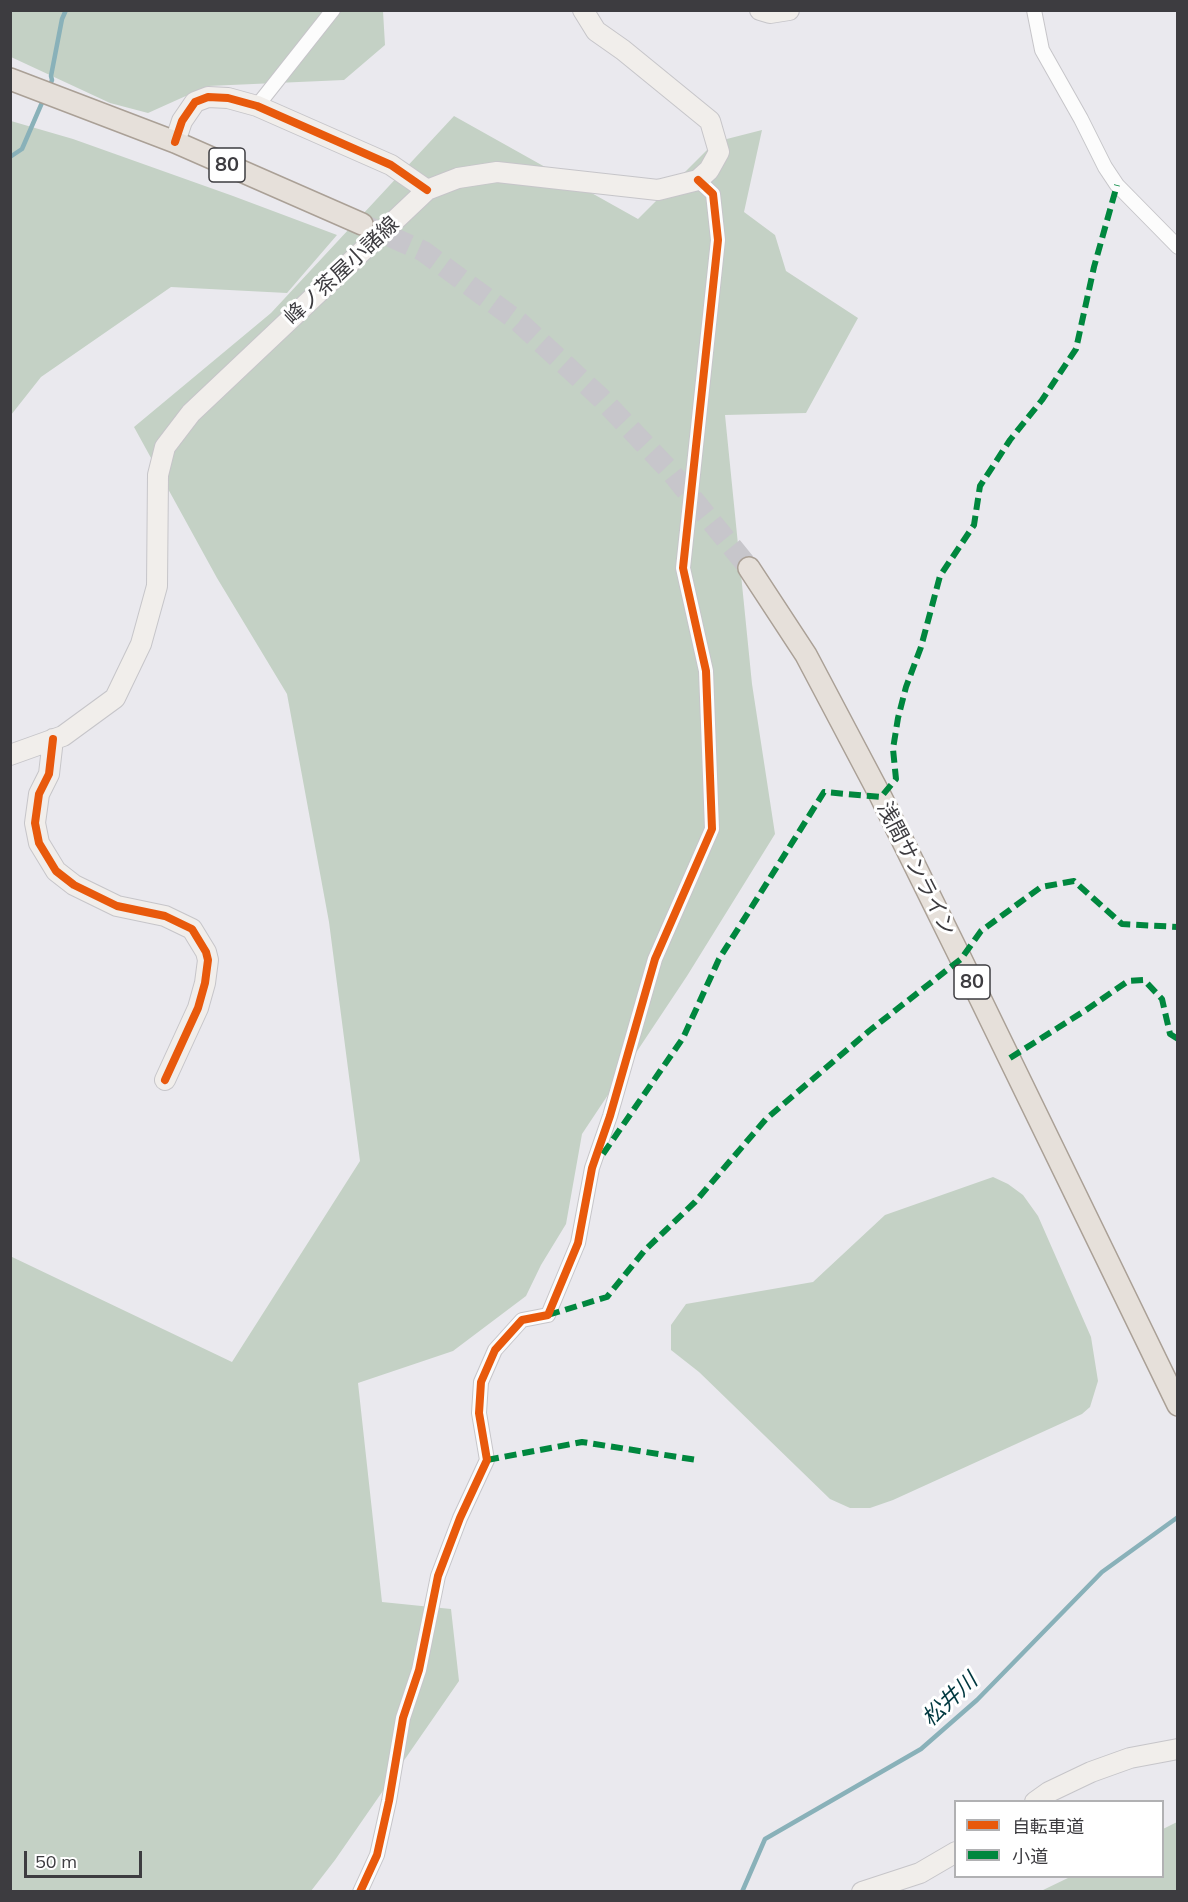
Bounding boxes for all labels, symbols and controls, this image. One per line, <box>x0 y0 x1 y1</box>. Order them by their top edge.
road number: 80 <box>209 148 245 182</box>
street label: 峰ノ茶屋小諸線 <box>280 212 404 330</box>
street label: 浅間サンライン <box>871 798 961 940</box>
road number: 80 <box>954 965 990 999</box>
water label: 松井川 <box>917 1668 983 1732</box>
legend <box>954 1800 1164 1878</box>
text: 自転車道 <box>1012 1815 1084 1838</box>
scale bar <box>27 1839 146 1877</box>
text: 小道 <box>1012 1845 1048 1868</box>
text: 50 m <box>35 1850 77 1873</box>

